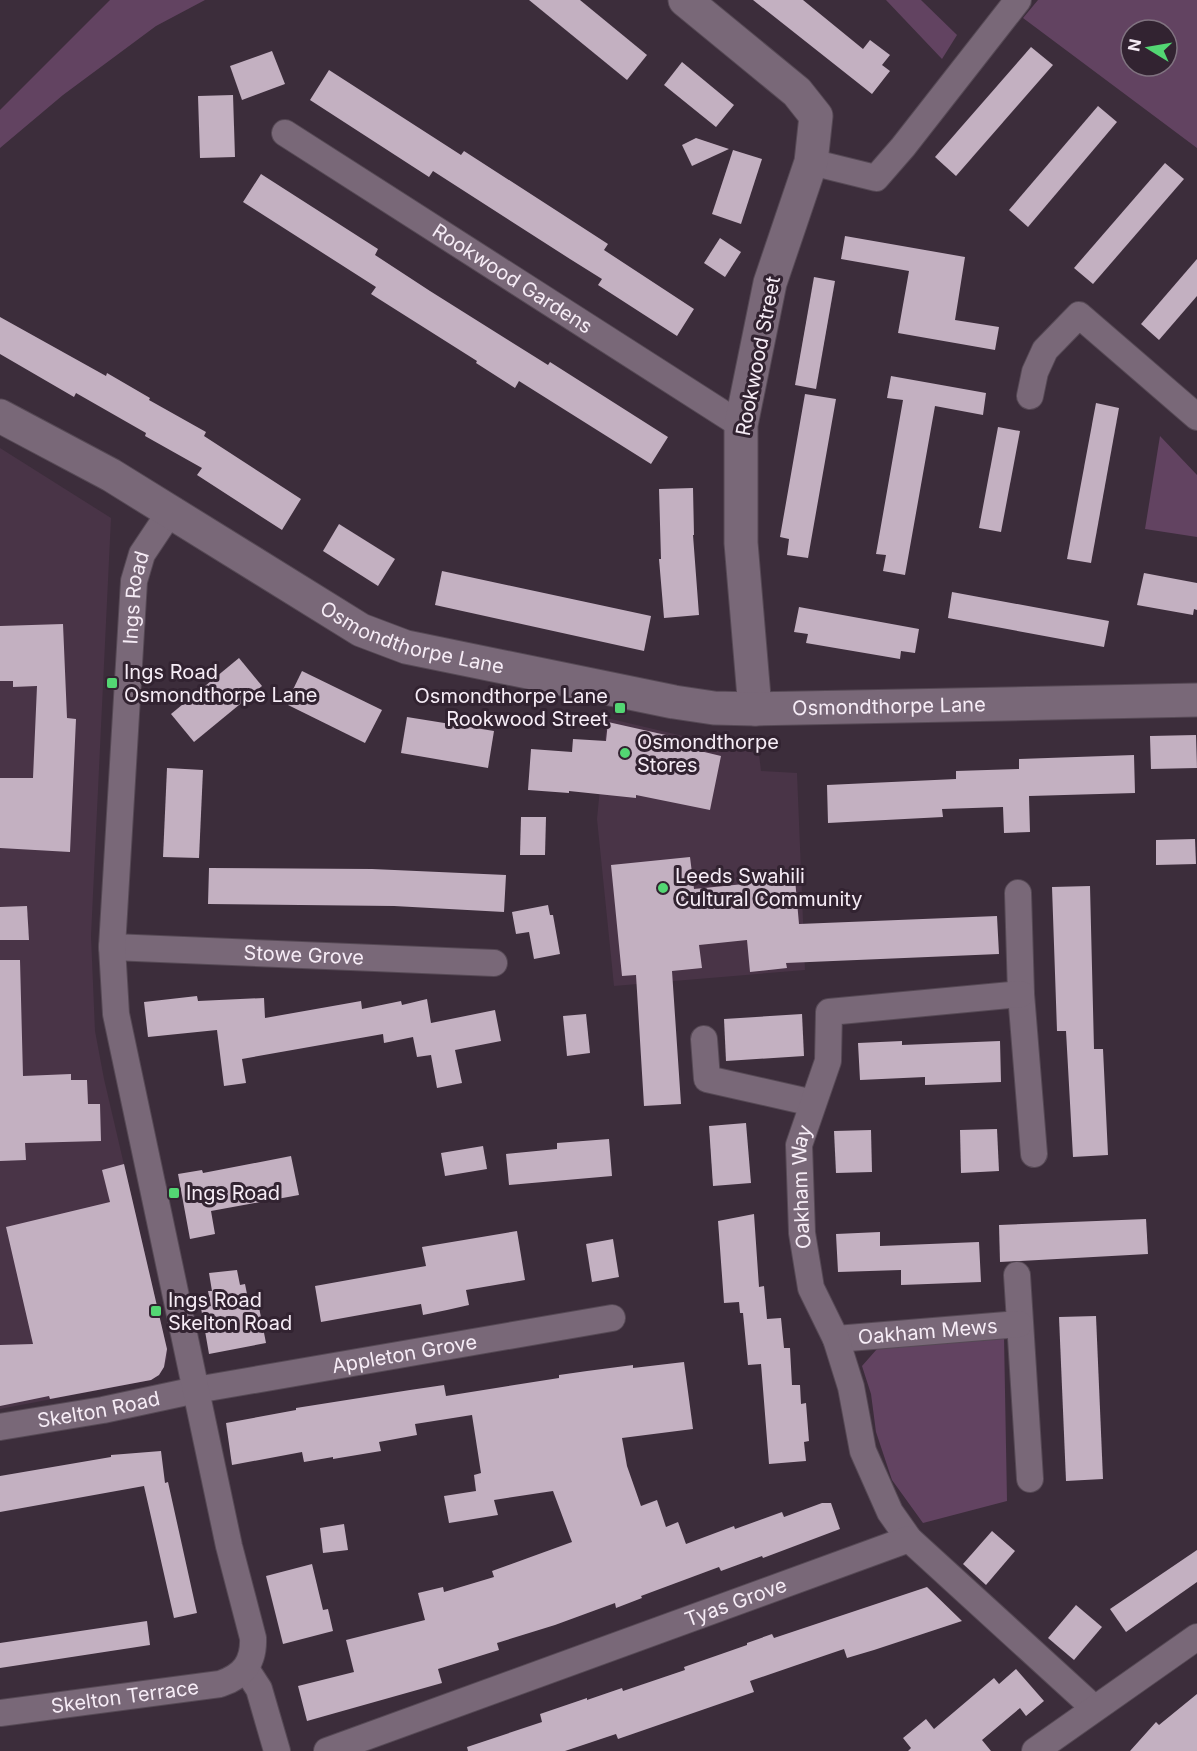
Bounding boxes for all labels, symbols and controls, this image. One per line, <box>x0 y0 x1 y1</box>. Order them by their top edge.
north arrow <box>1119 18 1179 78</box>
text: N <box>1123 37 1145 53</box>
street label: Rookwood Gardens <box>428 219 597 339</box>
street label: Rookwood Street <box>731 274 785 438</box>
street label: Ings Road <box>118 548 154 645</box>
street label: Osmondthorpe Lane <box>316 596 506 679</box>
place label: Ings Road Osmondthorpe Lane <box>124 660 317 707</box>
marker: Ings Road Osmondthorpe Lane <box>105 676 119 690</box>
place label: Osmondthorpe Lane Rookwood Street <box>415 684 608 731</box>
street label: Osmondthorpe Lane <box>792 692 986 720</box>
marker: Osmondthorpe Lane Rookwood Street <box>613 701 627 715</box>
place label: Osmondthorpe Stores <box>637 730 779 777</box>
marker: Osmondthorpe Stores <box>618 746 632 760</box>
place label: Leeds Swahili Cultural Community <box>675 864 862 911</box>
marker: Leeds Swahili Cultural Community <box>656 881 670 895</box>
street label: Stowe Grove <box>243 941 364 970</box>
street label: Oakham Way <box>787 1122 817 1251</box>
place label: Ings Road <box>186 1181 280 1205</box>
marker: Ings Road <box>167 1186 181 1200</box>
place label: Ings Road Skelton Road <box>168 1288 292 1335</box>
marker: Ings Road Skelton Road <box>149 1304 163 1318</box>
street label: Oakham Mews <box>857 1314 998 1349</box>
street label: Appleton Grove <box>330 1330 479 1378</box>
street label: Skelton Road <box>35 1386 162 1433</box>
street label: Tyas Grove <box>682 1573 790 1632</box>
street label: Skelton Terrace <box>50 1675 200 1718</box>

